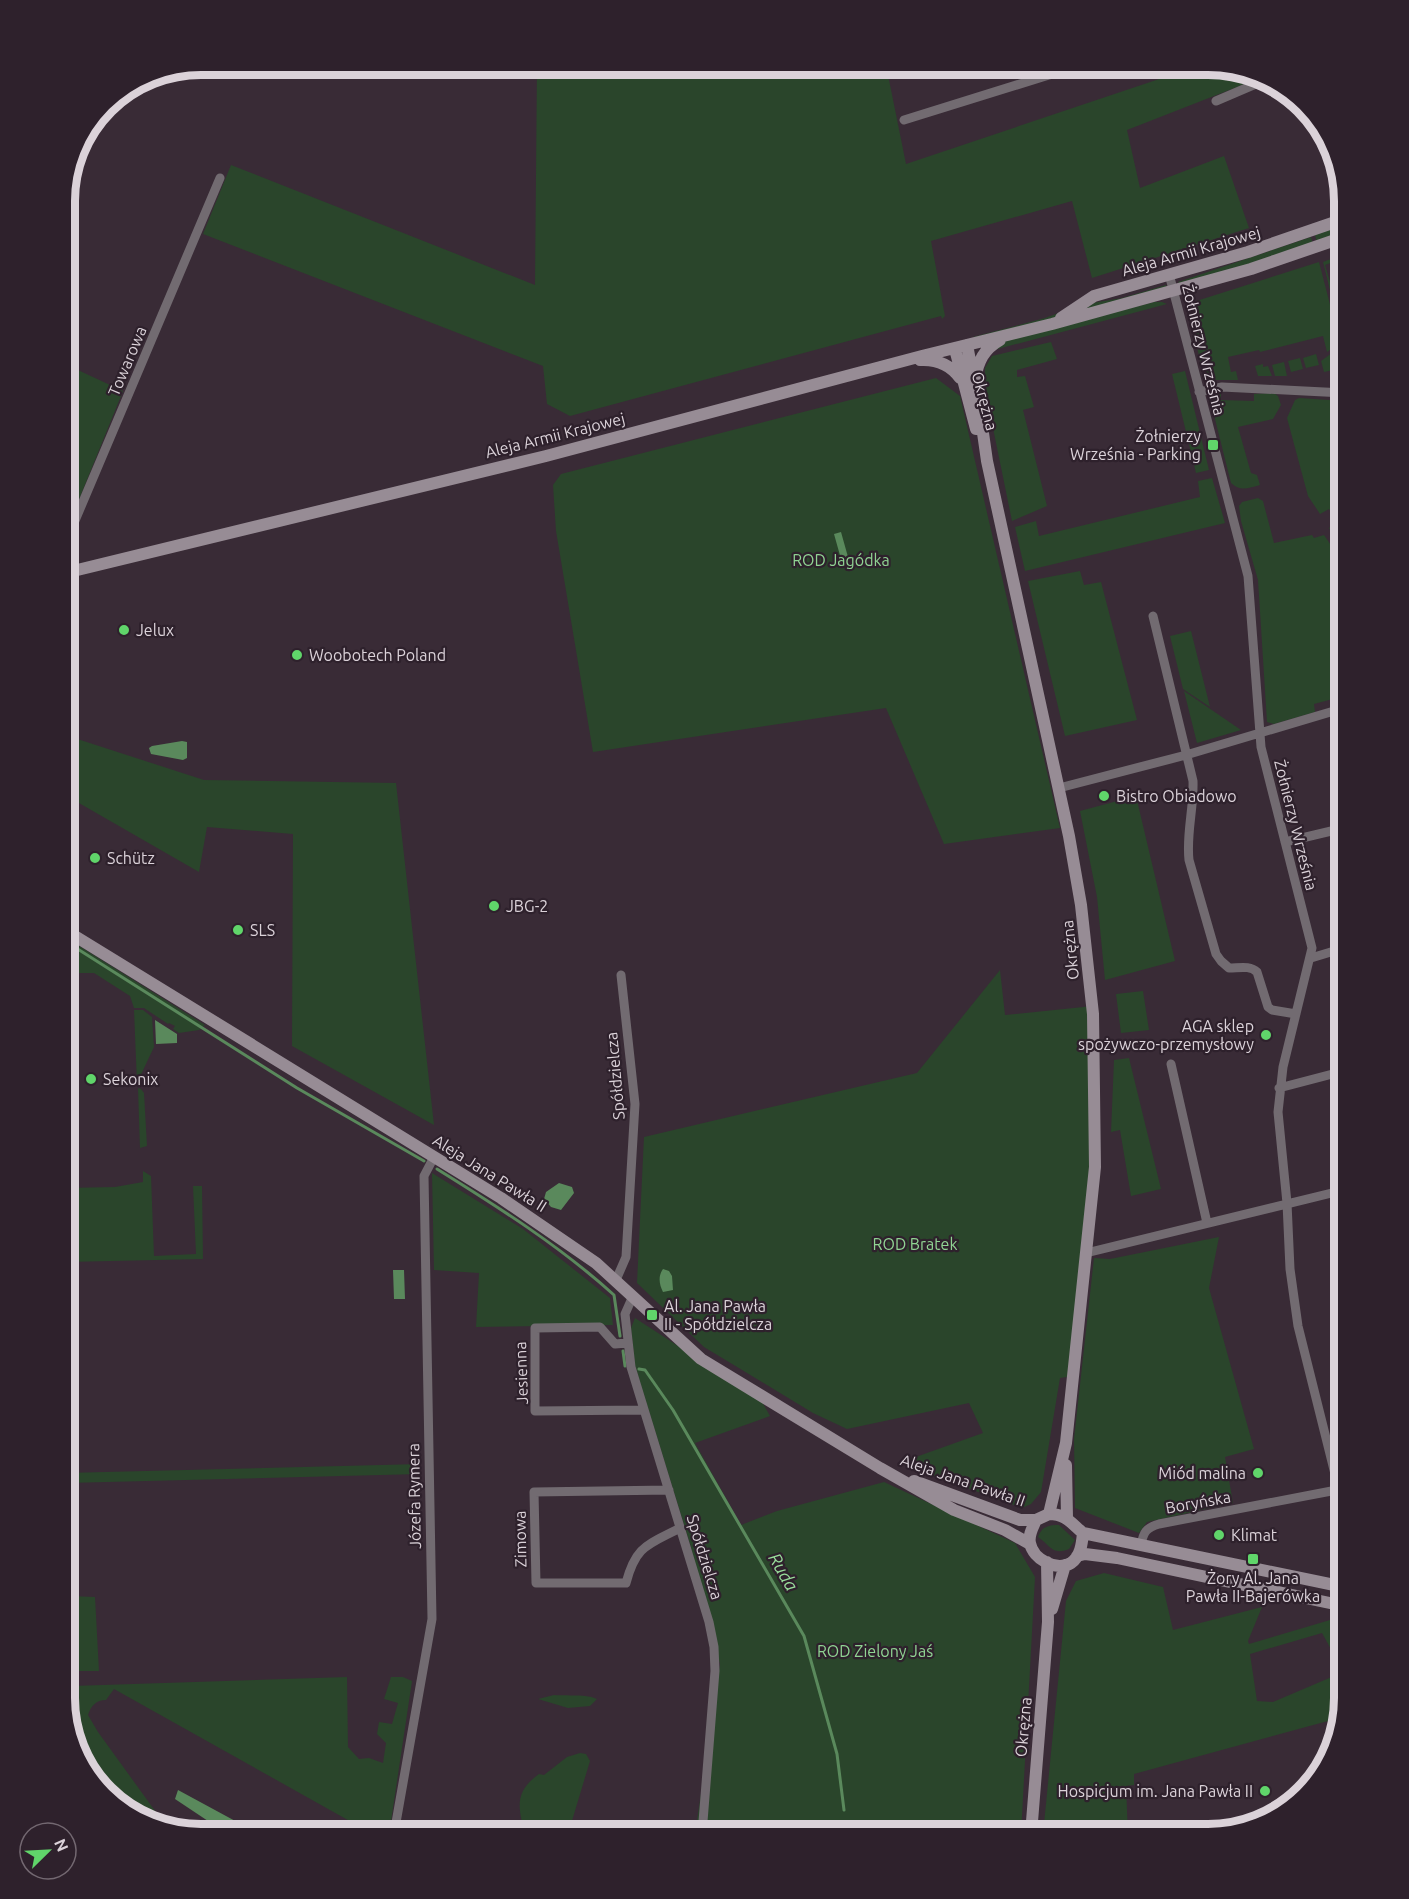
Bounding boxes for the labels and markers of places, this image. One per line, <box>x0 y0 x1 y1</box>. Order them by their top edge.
place label: Żołnierzy Września - Parking <box>1070 427 1201 463</box>
marker: Żołnierzy Września - Parking <box>1206 438 1220 452</box>
place label: Jelux <box>136 621 174 639</box>
marker: Jelux <box>117 623 131 637</box>
place label: Woobotech Poland <box>309 646 446 664</box>
marker: Woobotech Poland <box>290 648 304 662</box>
place label: Bistro Obiadowo <box>1116 787 1237 805</box>
marker: Bistro Obiadowo <box>1097 789 1111 803</box>
place label: Schütz <box>107 849 155 867</box>
marker: Schütz <box>88 851 102 865</box>
place label: JBG-2 <box>506 897 548 915</box>
marker: JBG-2 <box>487 899 501 913</box>
place label: SLS <box>250 921 275 939</box>
marker: SLS <box>231 923 245 937</box>
place label: AGA sklep spożywczo-przemysłowy <box>1078 1017 1254 1053</box>
marker: AGA sklep spożywczo-przemysłowy <box>1259 1028 1273 1042</box>
place label: Sekonix <box>103 1070 158 1088</box>
marker: Sekonix <box>84 1072 98 1086</box>
place label: Al. Jana Pawła II - Spółdzielcza <box>664 1297 772 1333</box>
marker: Al. Jana Pawła II - Spółdzielcza <box>645 1308 659 1322</box>
place label: Miód malina <box>1158 1464 1246 1482</box>
marker: Miód malina <box>1251 1466 1265 1480</box>
place label: Klimat <box>1231 1526 1278 1544</box>
marker: Klimat <box>1212 1528 1226 1542</box>
marker: Żory Al. Jana Pawła II-Bajerówka <box>1246 1552 1260 1566</box>
place label: Żory Al. Jana Pawła II-Bajerówka <box>1186 1569 1320 1605</box>
place label: Hospicjum im. Jana Pawła II <box>1058 1782 1253 1800</box>
marker: Hospicjum im. Jana Pawła II <box>1258 1784 1272 1798</box>

